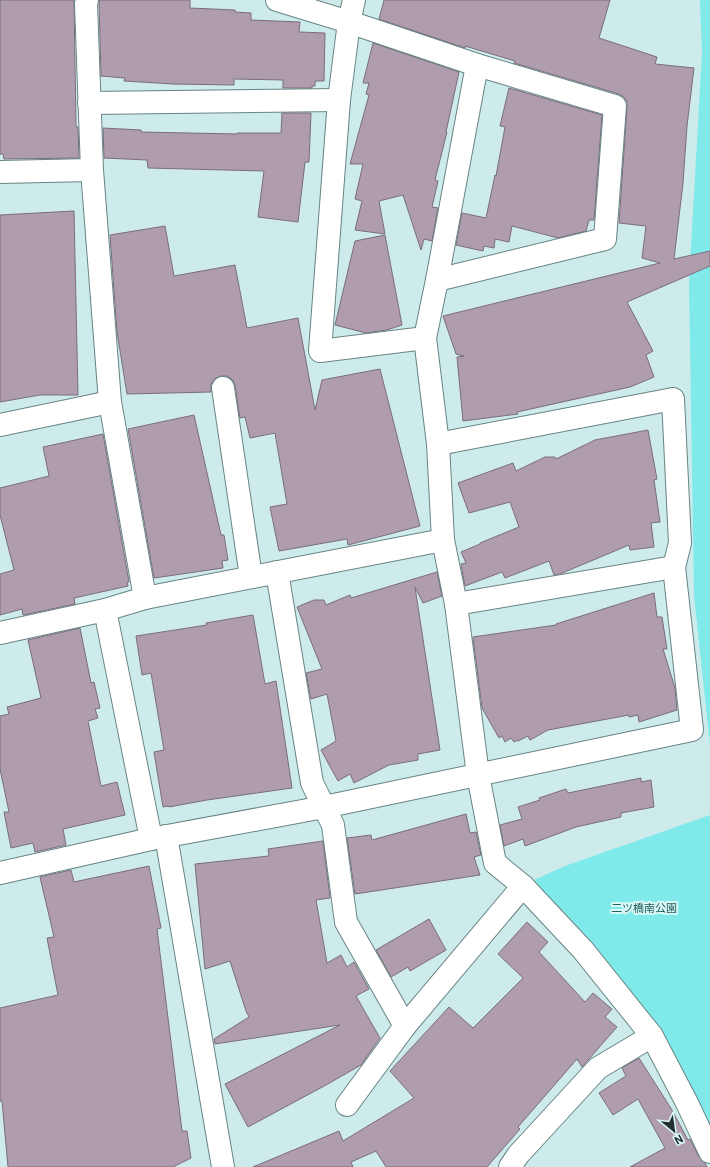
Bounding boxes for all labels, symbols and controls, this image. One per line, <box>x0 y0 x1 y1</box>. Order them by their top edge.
park label: 二ツ橋南公園 <box>611 902 677 915</box>
north arrow <box>654 1111 694 1151</box>
text: N <box>672 1132 685 1147</box>

